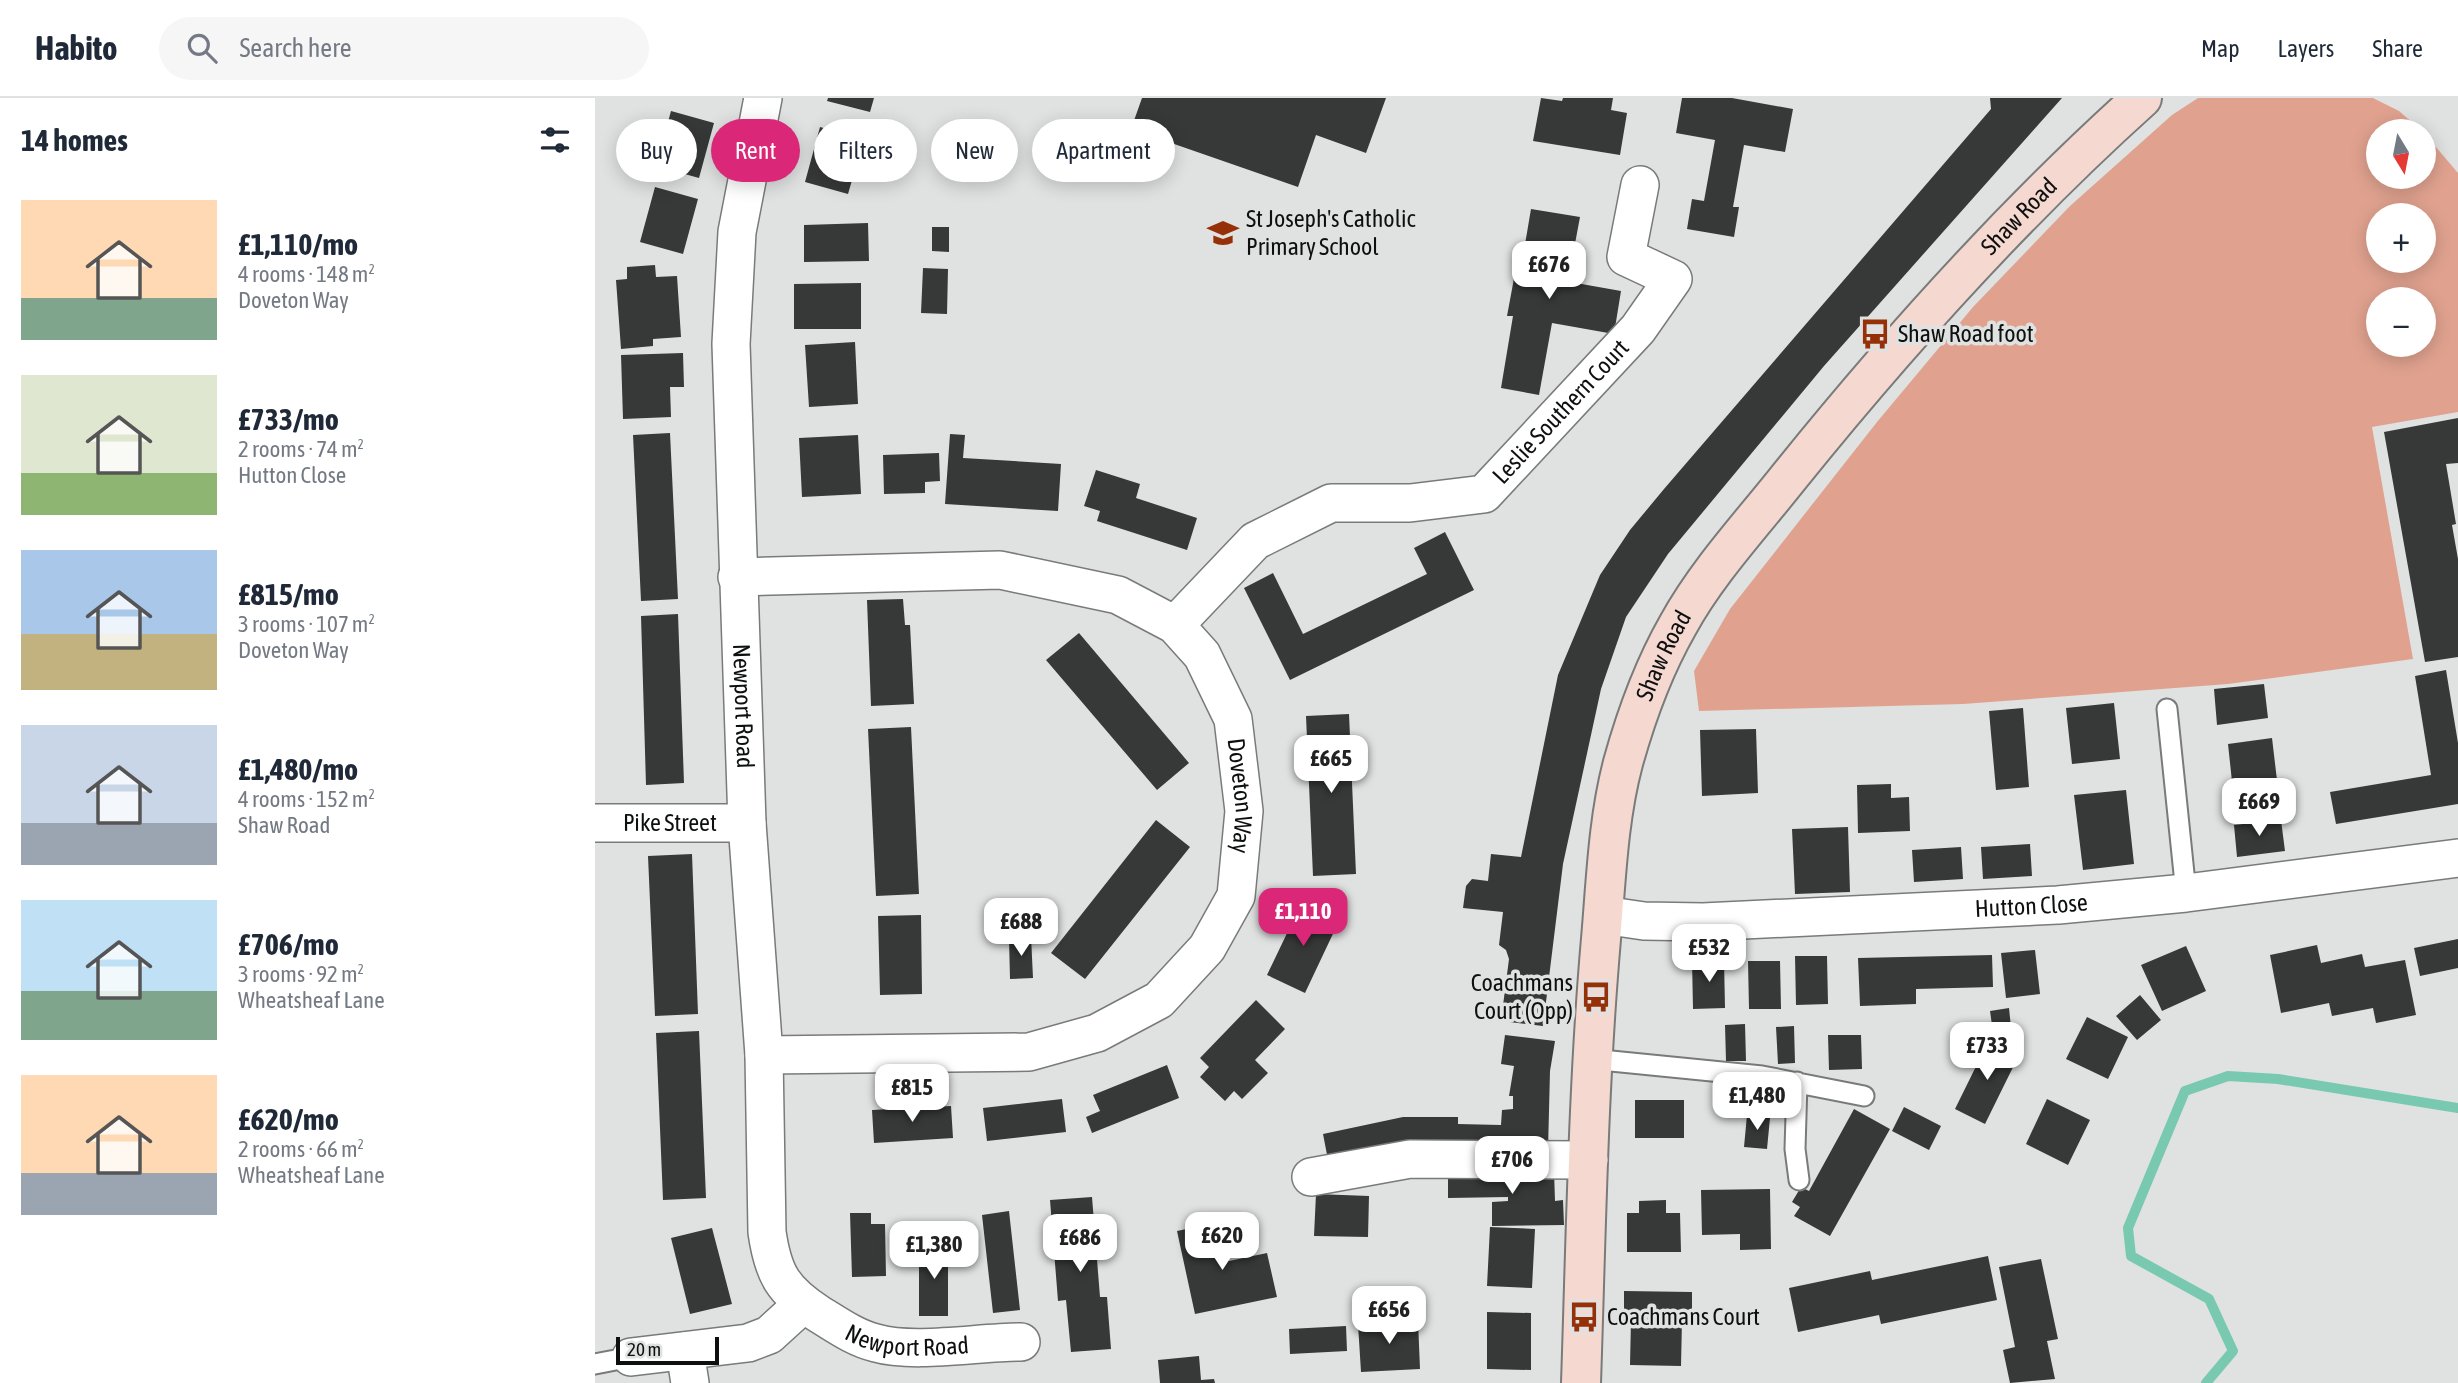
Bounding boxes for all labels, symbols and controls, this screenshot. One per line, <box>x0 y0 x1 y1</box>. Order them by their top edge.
search box <box>159 17 649 80</box>
text: Habito <box>35 29 117 67</box>
icon: search <box>183 29 221 67</box>
text: Search here <box>239 33 352 63</box>
text: Map <box>2201 35 2240 62</box>
text: Layers <box>2278 35 2334 62</box>
text: Share <box>2372 35 2423 62</box>
chip: Buy <box>616 119 697 182</box>
chip: Rent <box>711 119 800 182</box>
chip: Filters <box>814 119 917 182</box>
chip: New <box>931 119 1018 182</box>
chip: Apartment <box>1032 119 1175 182</box>
north arrow <box>2366 119 2436 189</box>
map controls <box>2366 119 2436 357</box>
icon: filters <box>536 121 574 159</box>
text: 14 homes <box>21 123 128 157</box>
street label: Shaw Road <box>1975 172 2062 260</box>
button: + <box>2366 203 2436 273</box>
place label: St Joseph's Catholic Primary School <box>1246 205 1416 260</box>
school or university icon: St Joseph's Catholic Primary School <box>1206 216 1240 250</box>
text: £1,110/mo <box>238 227 358 261</box>
icon: home <box>77 228 161 312</box>
pin: £676 <box>1508 242 1590 301</box>
text: £676 <box>1528 251 1570 277</box>
text: 4 rooms · 148 m² <box>238 261 375 287</box>
text: Doveton Way <box>238 287 349 313</box>
button: − <box>2366 287 2436 357</box>
bus stop icon: Shaw Road foot <box>1858 317 1892 351</box>
place label: Shaw Road foot <box>1898 320 2034 347</box>
street label: Leslie Southern Court <box>1487 334 1634 489</box>
text: £733/mo <box>238 402 339 436</box>
icon: home <box>77 403 161 487</box>
text: 2 rooms · 74 m² <box>238 436 364 462</box>
text: Hutton Close <box>238 462 346 488</box>
text: £815/mo <box>238 577 339 611</box>
icon: home <box>77 578 161 662</box>
street label: Shaw Road <box>1630 606 1696 704</box>
text: 3 rooms · 107 m² <box>238 611 375 637</box>
text: Doveton Way <box>238 637 349 663</box>
street label: Newport Road <box>728 643 759 769</box>
pin: £665 <box>1290 736 1372 795</box>
street label: Doveton Way <box>1222 737 1258 855</box>
text: £665 <box>1310 745 1352 771</box>
text: £1,480/mo <box>238 752 358 786</box>
icon: home <box>77 753 161 837</box>
pin: £669 <box>2218 778 2300 838</box>
text: 4 rooms · 152 m² <box>238 786 375 812</box>
text: £669 <box>2238 788 2280 814</box>
street label: Pike Street <box>623 809 717 836</box>
text: Shaw Road <box>238 812 330 838</box>
pin: £1,110 <box>1246 888 1360 948</box>
street label: Hutton Close <box>1974 888 2089 922</box>
pin: £688 <box>980 898 1062 958</box>
text: £1,110 <box>1275 898 1332 924</box>
text: £688 <box>1000 908 1042 934</box>
pin: £532 <box>1668 924 1750 984</box>
text: £706/mo <box>238 927 339 961</box>
icon: home <box>77 928 161 1012</box>
text: £532 <box>1688 934 1730 960</box>
text: 3 rooms · 92 m² <box>238 961 364 987</box>
place label: Coachmans Court (Opp) <box>1471 969 1573 1024</box>
bus stop icon: Coachmans Court (Opp) <box>1579 980 1613 1014</box>
text: Wheatsheaf Lane <box>238 987 385 1013</box>
pin: £733 <box>1946 1023 2028 1082</box>
text: £733 <box>1966 1032 2008 1058</box>
pin: £815 <box>871 1065 953 1124</box>
pin: £1,480 <box>1700 1072 1814 1132</box>
text: £815 <box>891 1074 933 1100</box>
text: £1,480 <box>1729 1082 1786 1108</box>
text: £620/mo <box>238 1102 339 1136</box>
icon: home <box>77 1103 161 1187</box>
text: 2 rooms · 66 m² <box>238 1136 364 1162</box>
pin: £706 <box>1471 1136 1553 1196</box>
text: £706 <box>1491 1146 1533 1172</box>
text: Wheatsheaf Lane <box>238 1162 385 1188</box>
pin: £620 <box>1181 1212 1263 1272</box>
pin: £686 <box>1039 1214 1121 1274</box>
pin: £1,380 <box>877 1222 991 1281</box>
text: £620 <box>1201 1222 1243 1248</box>
text: £686 <box>1059 1224 1101 1250</box>
text: £1,380 <box>906 1231 963 1257</box>
pin: £656 <box>1348 1286 1430 1346</box>
text: £656 <box>1368 1296 1410 1322</box>
bus stop icon: Coachmans Court <box>1567 1300 1601 1334</box>
place label: Coachmans Court <box>1607 1303 1760 1330</box>
street label: Newport Road <box>841 1319 970 1361</box>
scale bar <box>616 1334 719 1366</box>
text: 20 m <box>627 1338 661 1360</box>

